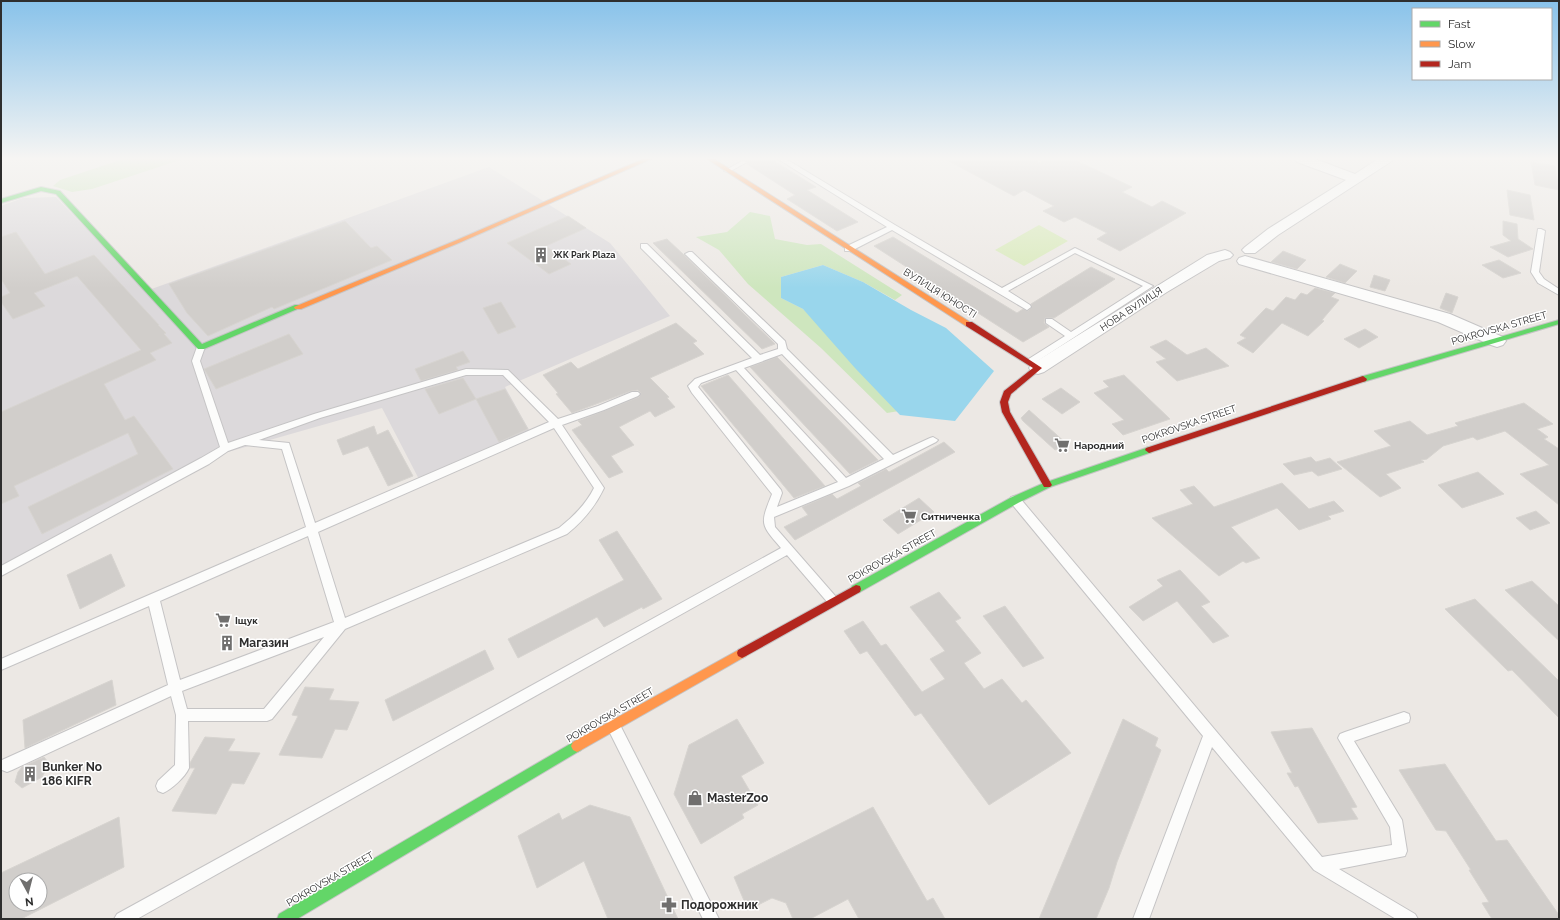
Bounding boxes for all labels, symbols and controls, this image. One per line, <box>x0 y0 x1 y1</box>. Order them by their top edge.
legend <box>1412 8 1552 80</box>
text: Fast <box>1448 17 1471 31</box>
text: Slow <box>1448 37 1475 51</box>
text: Jam <box>1448 57 1471 71</box>
building icon: ЖК Park Plaza <box>532 246 550 264</box>
place label: ЖК Park Plaza <box>553 250 616 260</box>
street label: ВУЛИЦЯ ЮНОСТІ <box>901 266 979 320</box>
street label: НОВА ВУЛИЦЯ <box>1098 285 1164 333</box>
street label: POKROVSKA STREET <box>1450 309 1548 347</box>
street label: POKROVSKA STREET <box>1140 403 1238 445</box>
supermarket icon: Народний <box>1053 436 1071 454</box>
place label: Народний <box>1074 440 1124 451</box>
supermarket icon: Ситниченка <box>900 507 918 525</box>
place label: Ситниченка <box>921 511 980 522</box>
street label: POKROVSKA STREET <box>846 527 938 585</box>
supermarket icon: Іщук <box>214 611 232 629</box>
place label: Іщук <box>235 615 258 626</box>
building icon: Магазин <box>218 634 236 652</box>
place label: Магазин <box>239 636 289 650</box>
street label: POKROVSKA STREET <box>564 685 656 745</box>
place label: Bunker No 186 KIFR <box>42 760 102 788</box>
building icon: Bunker No 186 KIFR <box>21 765 39 783</box>
shop icon: MasterZoo <box>686 789 704 807</box>
place label: MasterZoo <box>707 791 768 805</box>
street label: POKROVSKA STREET <box>284 849 376 909</box>
north arrow <box>8 872 48 912</box>
text: N <box>24 894 34 908</box>
pharmacy icon: Подорожник <box>660 896 678 914</box>
place label: Подорожник <box>681 898 759 912</box>

